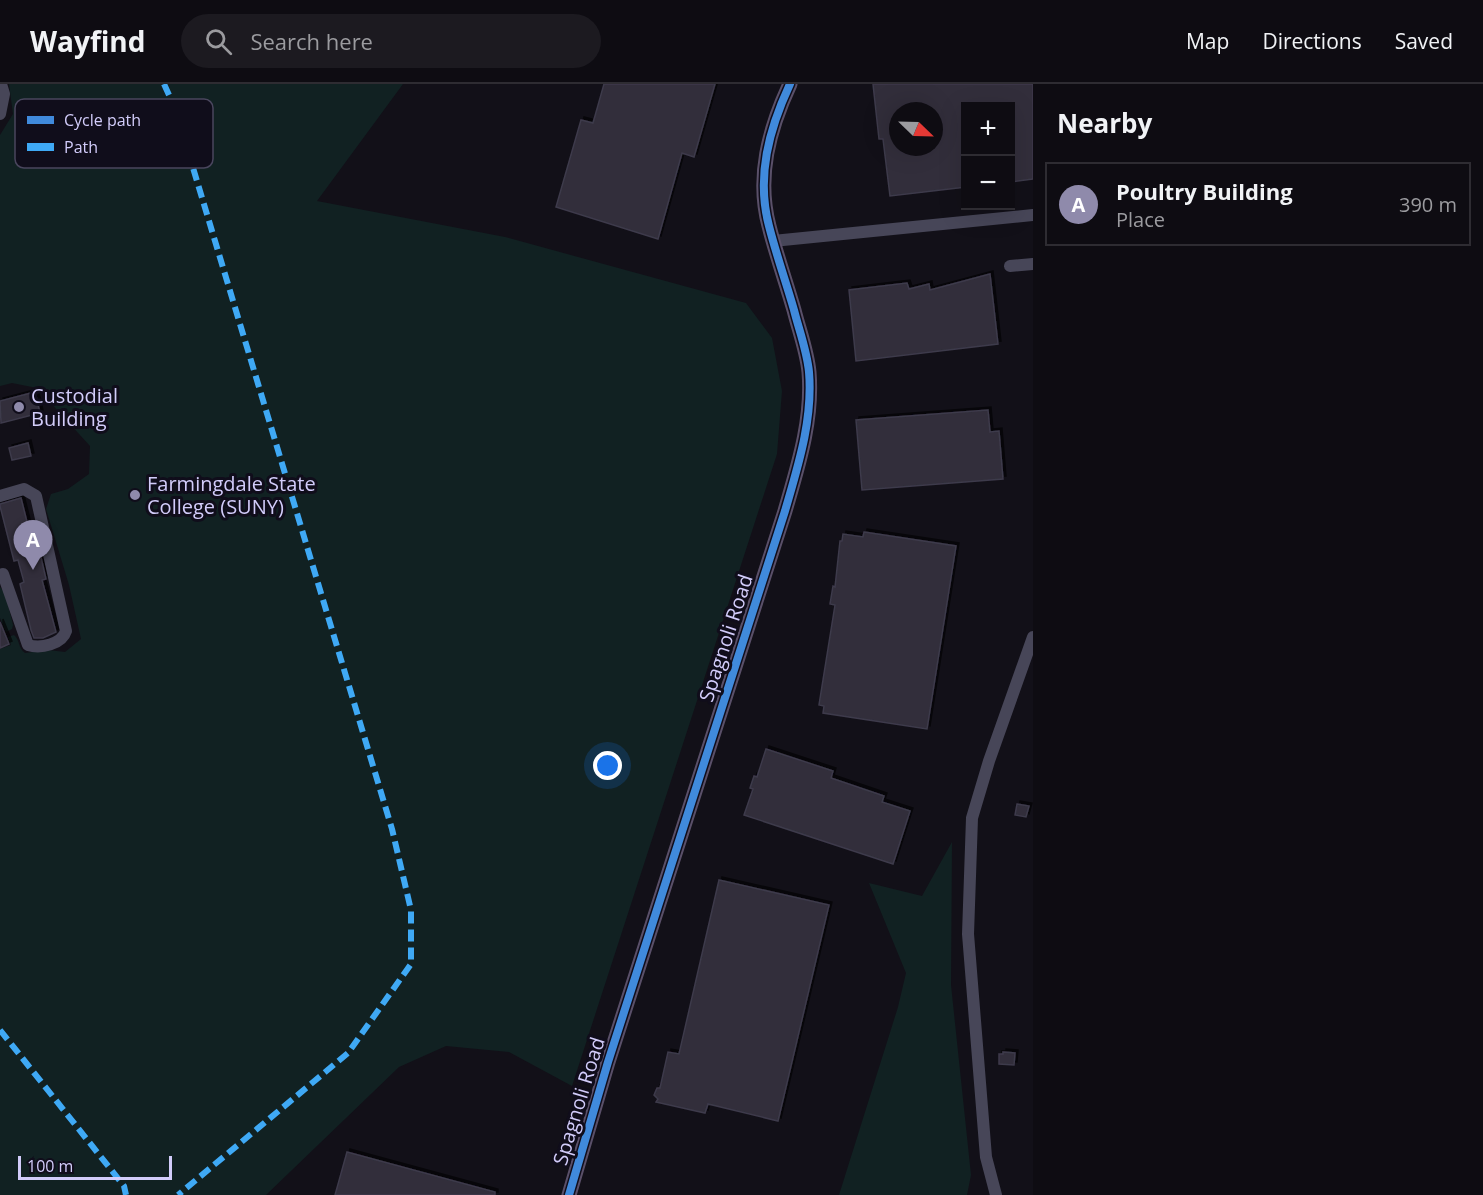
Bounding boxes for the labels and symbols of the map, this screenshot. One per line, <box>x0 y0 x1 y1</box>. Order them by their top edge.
legend <box>15 99 213 168</box>
north arrow <box>889 102 943 156</box>
text: Cycle path <box>64 109 141 131</box>
text: Path <box>64 136 98 158</box>
place label: Custodial Building <box>31 382 118 432</box>
marker: Custodial Building <box>12 400 26 414</box>
place label: Farmingdale State College (SUNY) <box>147 470 316 520</box>
marker: Farmingdale State College (SUNY) <box>128 488 142 502</box>
pin: A <box>14 520 52 570</box>
street label: Spagnoli Road <box>692 571 759 705</box>
your location <box>593 751 622 780</box>
street label: Spagnoli Road <box>546 1034 611 1168</box>
scale bar <box>18 1153 172 1180</box>

